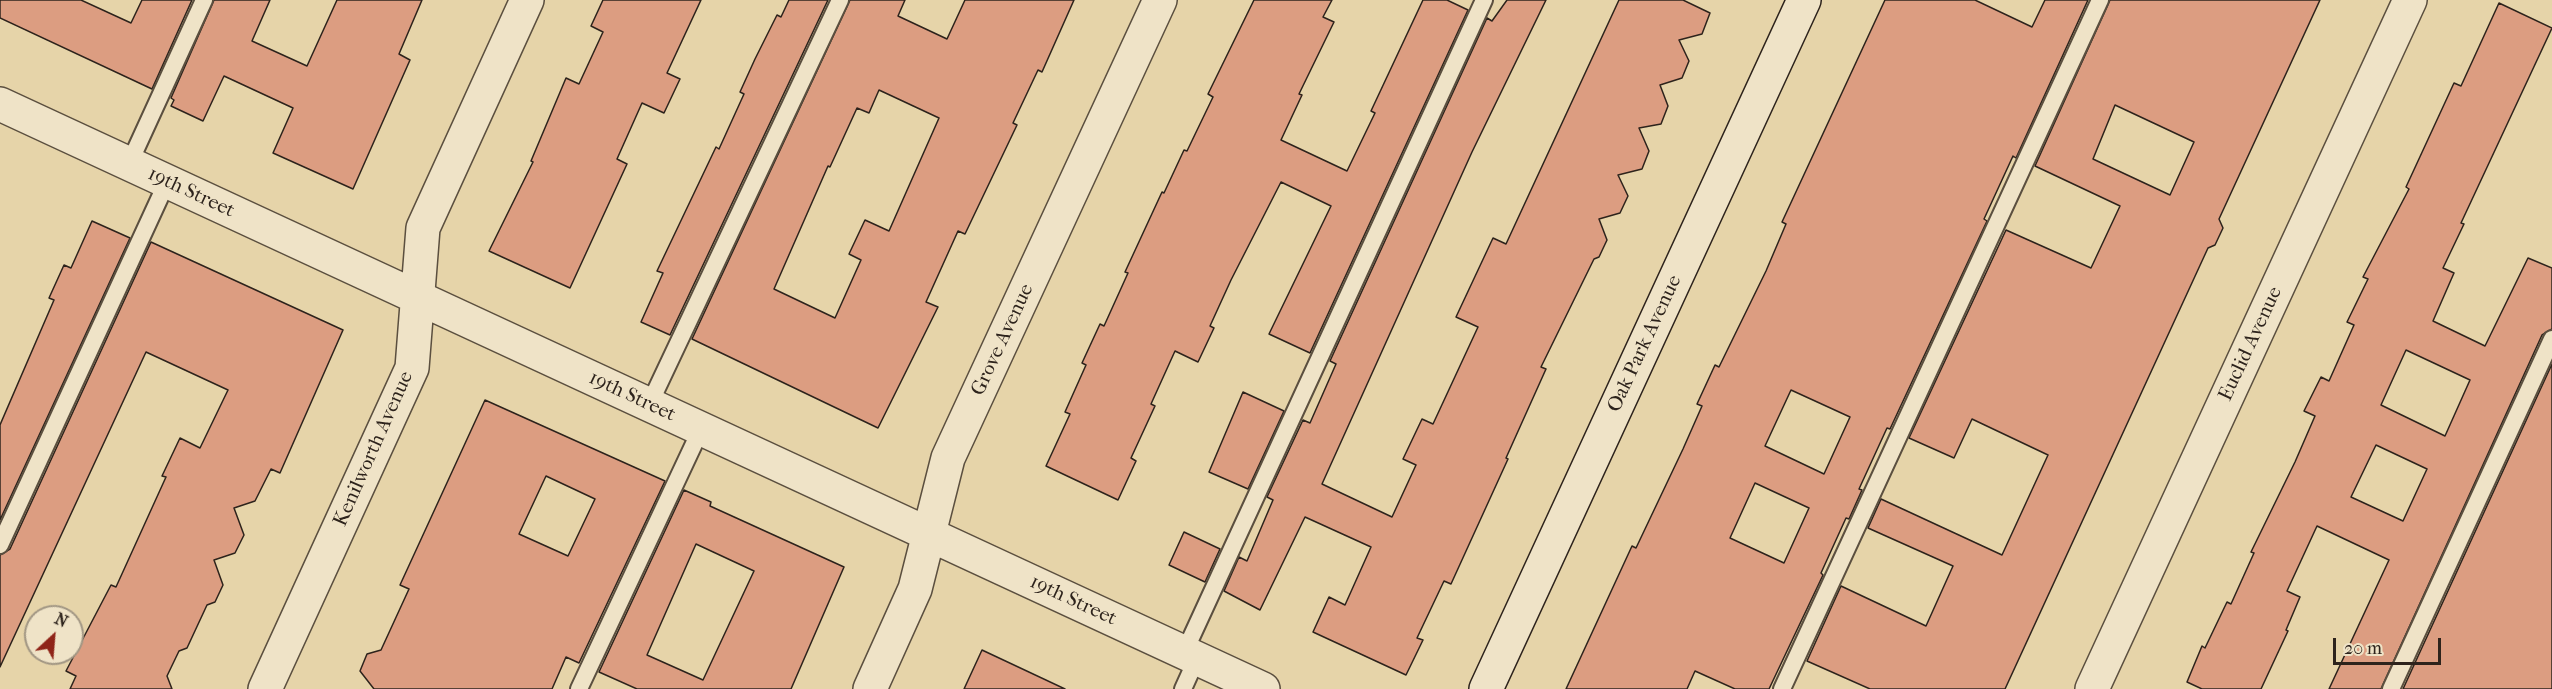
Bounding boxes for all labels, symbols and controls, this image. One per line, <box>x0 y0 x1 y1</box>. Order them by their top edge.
street label: 19th Street <box>144 162 238 224</box>
street label: Oak Park Avenue <box>1603 272 1687 416</box>
street label: Grove Avenue <box>967 280 1039 400</box>
street label: Euclid Avenue <box>2214 283 2288 405</box>
street label: 19th Street <box>585 366 679 428</box>
street label: Kenilworth Avenue <box>329 368 419 530</box>
street label: 19th Street <box>1026 570 1120 632</box>
north arrow <box>24 605 84 665</box>
text: N <box>52 609 71 631</box>
scale bar <box>2336 626 2444 664</box>
text: 20 m <box>2344 638 2382 659</box>

